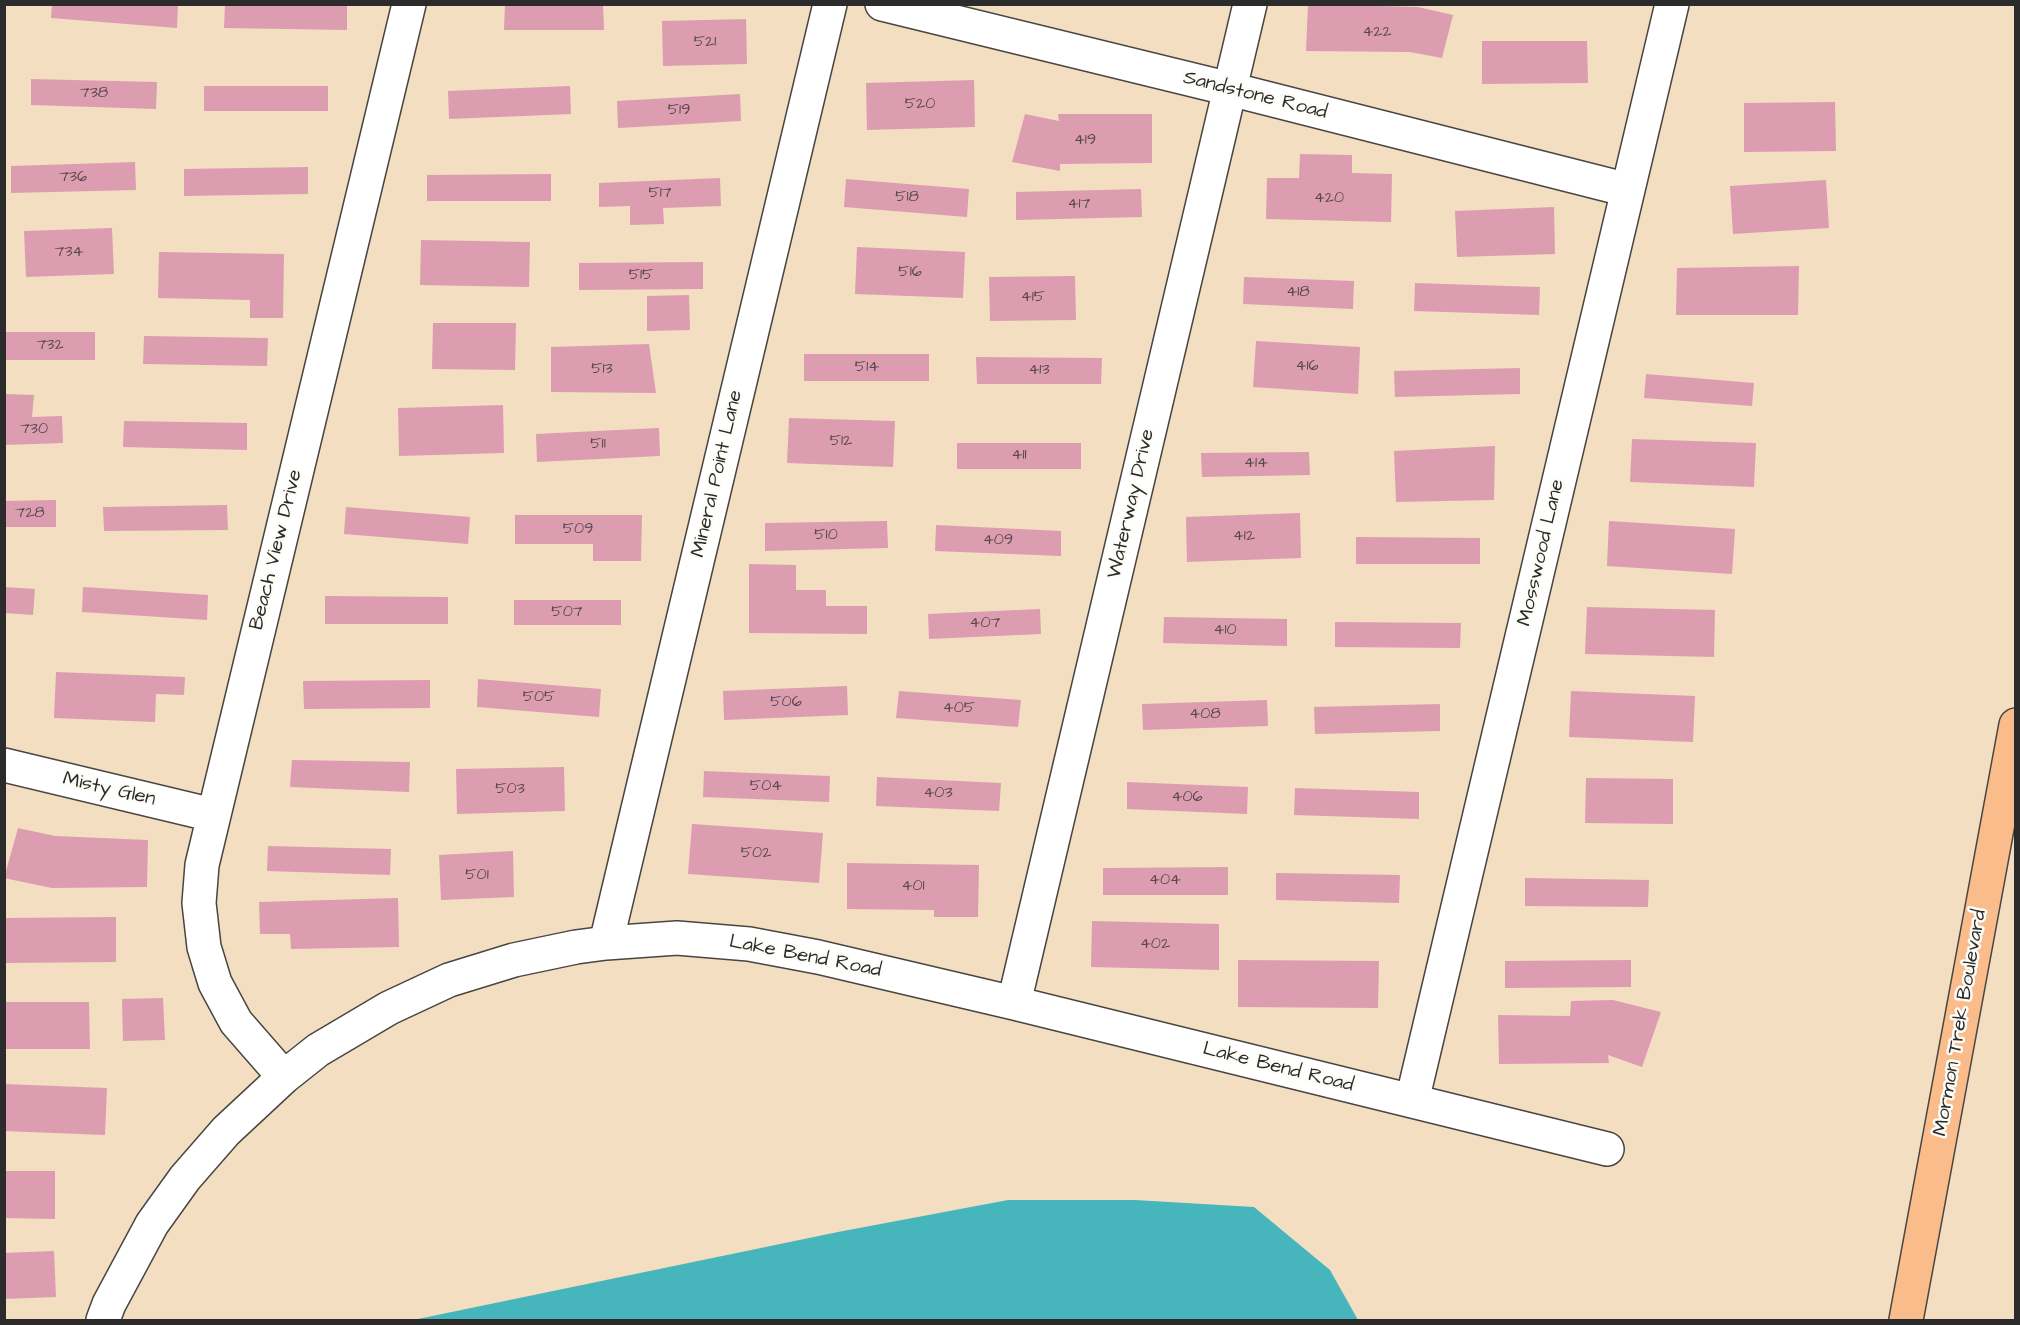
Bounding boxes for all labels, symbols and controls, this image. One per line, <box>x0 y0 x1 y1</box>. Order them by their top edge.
house number: 422 <box>1362 23 1392 43</box>
house number: 521 <box>694 33 716 53</box>
street label: Sandstone Road <box>1181 67 1329 125</box>
house number: 738 <box>80 84 108 104</box>
house number: 520 <box>905 95 935 115</box>
house number: 519 <box>668 101 690 121</box>
house number: 419 <box>1074 131 1096 151</box>
house number: 736 <box>59 168 87 188</box>
house number: 517 <box>648 184 672 204</box>
house number: 518 <box>895 188 919 208</box>
house number: 420 <box>1314 189 1344 209</box>
house number: 417 <box>1068 195 1090 215</box>
house number: 734 <box>55 243 83 263</box>
house number: 516 <box>898 263 922 283</box>
house number: 515 <box>629 266 653 286</box>
house number: 418 <box>1286 283 1310 303</box>
house number: 415 <box>1021 288 1045 308</box>
house number: 732 <box>36 336 64 356</box>
house number: 416 <box>1296 357 1318 377</box>
house number: 514 <box>855 358 879 378</box>
house number: 513 <box>591 360 613 380</box>
house number: 413 <box>1028 361 1050 381</box>
street label: Mineral Point Lane <box>687 388 749 560</box>
house number: 730 <box>20 420 48 440</box>
street label: Waterway Drive <box>1103 427 1161 581</box>
house number: 512 <box>830 432 852 452</box>
house number: 511 <box>590 435 606 455</box>
house number: 411 <box>1012 446 1026 466</box>
house number: 414 <box>1244 454 1268 474</box>
street label: Beach View Drive <box>245 467 309 633</box>
street label: Mosswood Lane <box>1513 477 1571 629</box>
house number: 728 <box>15 504 45 524</box>
house number: 509 <box>563 520 593 540</box>
house number: 510 <box>814 526 838 546</box>
house number: 412 <box>1233 527 1255 547</box>
house number: 409 <box>983 531 1013 551</box>
house number: 507 <box>551 603 583 623</box>
house number: 407 <box>970 614 1000 634</box>
house number: 410 <box>1213 621 1237 641</box>
house number: 505 <box>523 688 555 708</box>
house number: 506 <box>770 693 802 713</box>
house number: 405 <box>943 699 975 719</box>
house number: 408 <box>1189 705 1221 725</box>
street label: Misty Glen <box>60 768 158 812</box>
house number: 504 <box>750 777 782 797</box>
house number: 503 <box>495 780 525 800</box>
house number: 403 <box>923 784 953 804</box>
house number: 406 <box>1171 788 1203 808</box>
house number: 502 <box>741 844 771 864</box>
house number: 501 <box>465 866 489 886</box>
house number: 404 <box>1149 871 1181 891</box>
house number: 401 <box>901 877 925 897</box>
street label: Mormon Trek Boulevard <box>1929 908 1993 1138</box>
street label: Lake Bend Road <box>727 930 883 984</box>
house number: 402 <box>1140 935 1170 955</box>
street label: Lake Bend Road <box>1200 1038 1356 1098</box>

